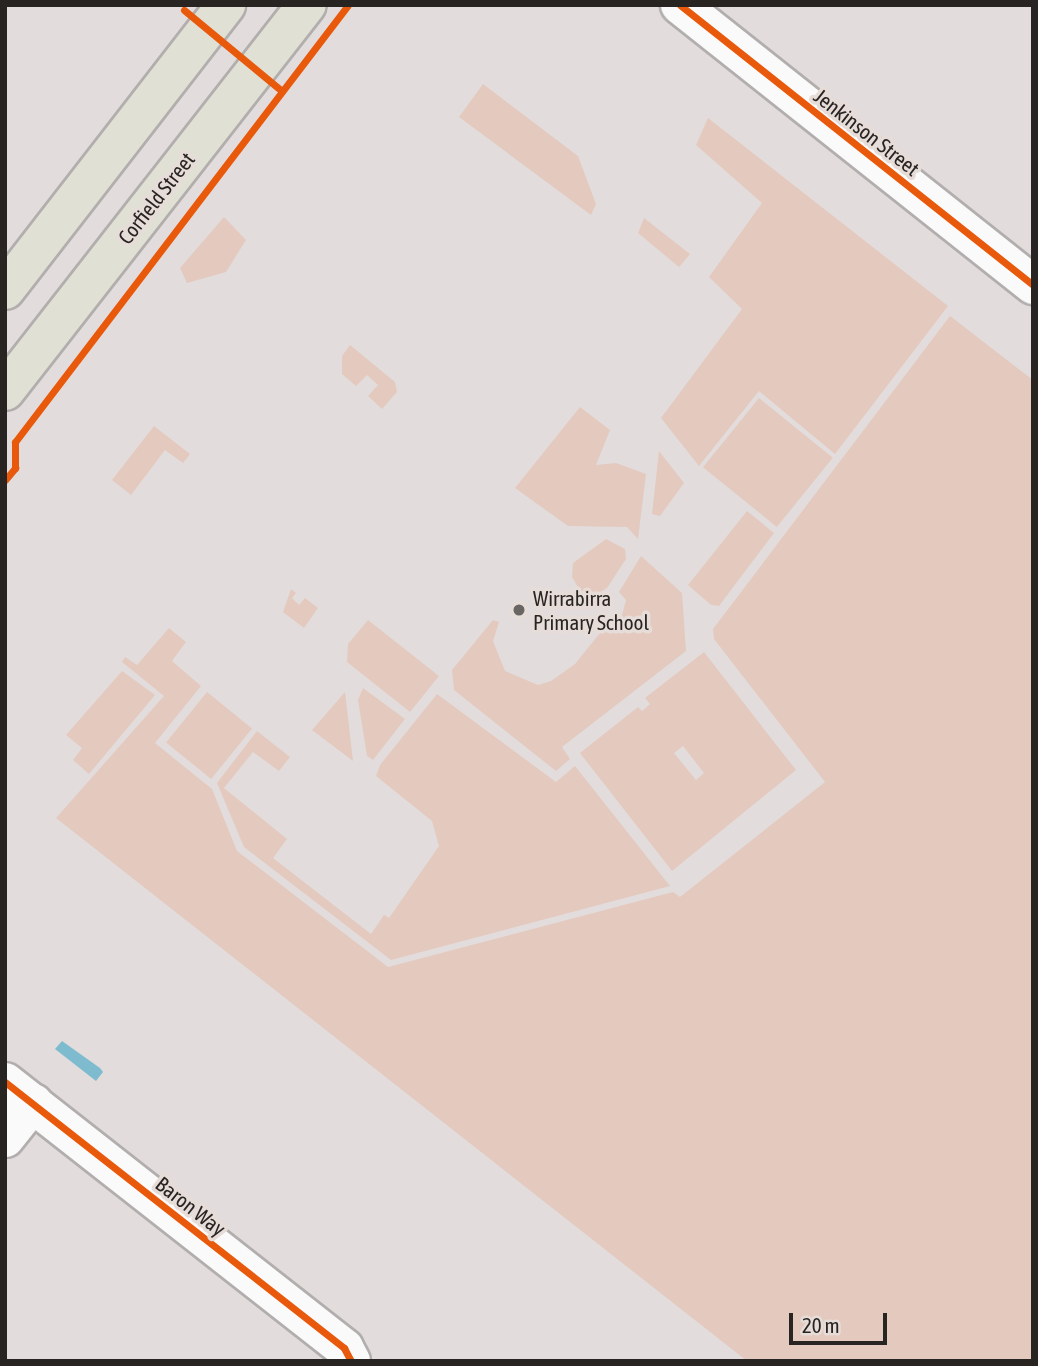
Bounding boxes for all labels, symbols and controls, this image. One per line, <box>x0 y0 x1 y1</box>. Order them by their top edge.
street label: Jenkinson Street <box>809 83 925 181</box>
street label: Corfield Street <box>112 147 200 249</box>
place label: Wirrabirra Primary School <box>533 585 649 635</box>
marker: Wirrabirra Primary School <box>511 602 527 618</box>
street label: Baron Way <box>151 1171 231 1241</box>
scale bar <box>793 1300 891 1344</box>
text: 20 m <box>802 1313 840 1337</box>

